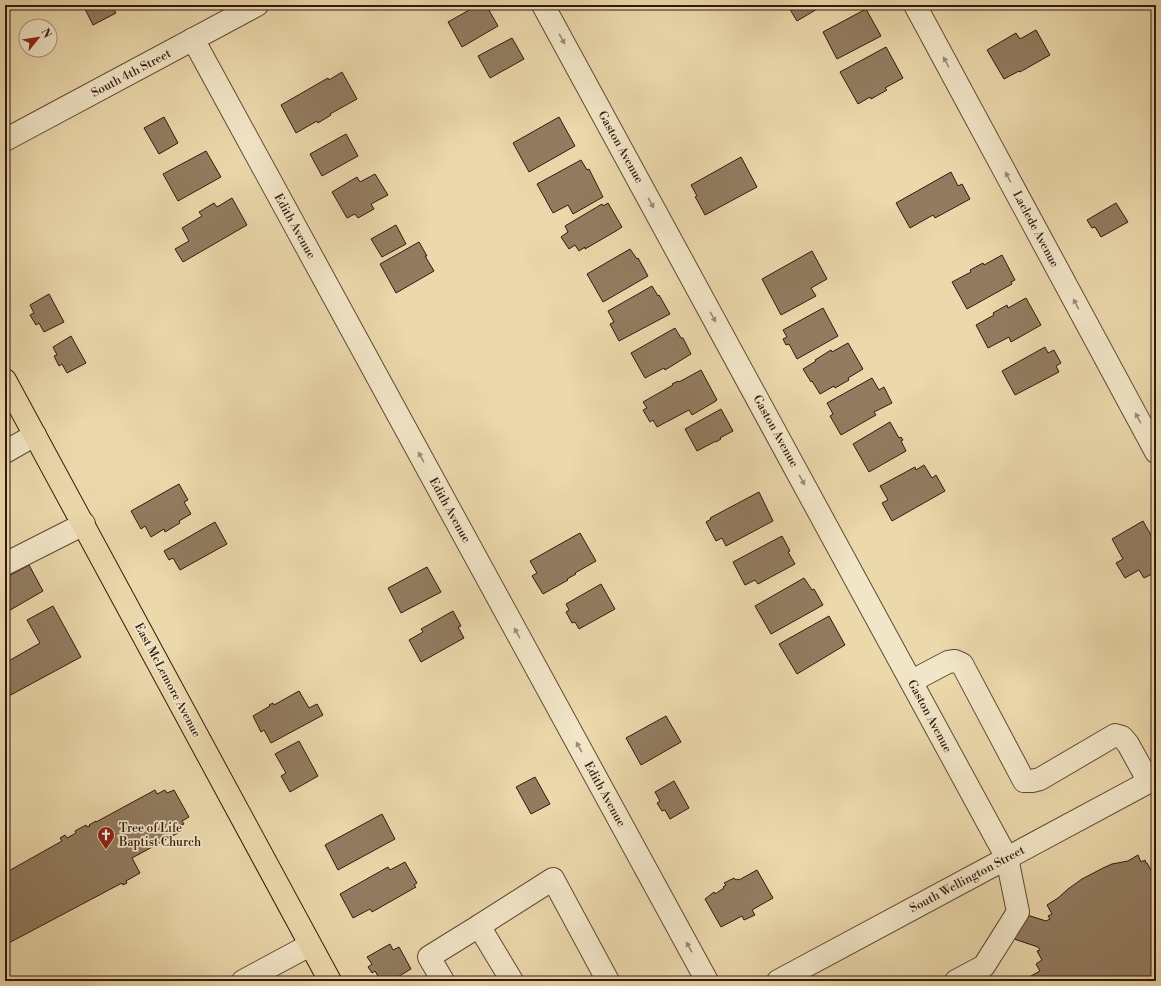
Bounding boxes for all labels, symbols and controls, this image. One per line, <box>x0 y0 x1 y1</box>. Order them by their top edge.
north arrow <box>18 18 58 58</box>
text: N <box>38 26 54 41</box>
one-way arrow <box>559 33 565 45</box>
street label: South 4th Street <box>89 46 174 101</box>
one-way arrow <box>943 56 949 68</box>
street label: Gaston Avenue <box>595 108 647 186</box>
one-way arrow <box>1004 171 1011 183</box>
street label: Laclede Avenue <box>1009 188 1062 270</box>
street label: Edith Avenue <box>270 191 319 262</box>
one-way arrow <box>648 197 654 208</box>
one-way arrow <box>1073 298 1079 309</box>
one-way arrow <box>710 311 717 323</box>
street label: Gaston Avenue <box>750 392 802 470</box>
one-way arrow <box>1134 412 1141 424</box>
one-way arrow <box>418 451 424 463</box>
one-way arrow <box>799 474 805 486</box>
street label: Edith Avenue <box>425 475 474 546</box>
street label: East McLemore Avenue <box>131 620 204 740</box>
one-way arrow <box>514 627 520 638</box>
street label: Gaston Avenue <box>904 677 955 755</box>
one-way arrow <box>576 741 583 753</box>
street label: Edith Avenue <box>580 759 629 830</box>
place label: Tree of Life Baptist Church <box>118 821 201 850</box>
church icon: Tree of Life Baptist Church <box>96 825 116 850</box>
street label: South Wellington Street <box>907 842 1028 916</box>
one-way arrow <box>685 941 692 953</box>

